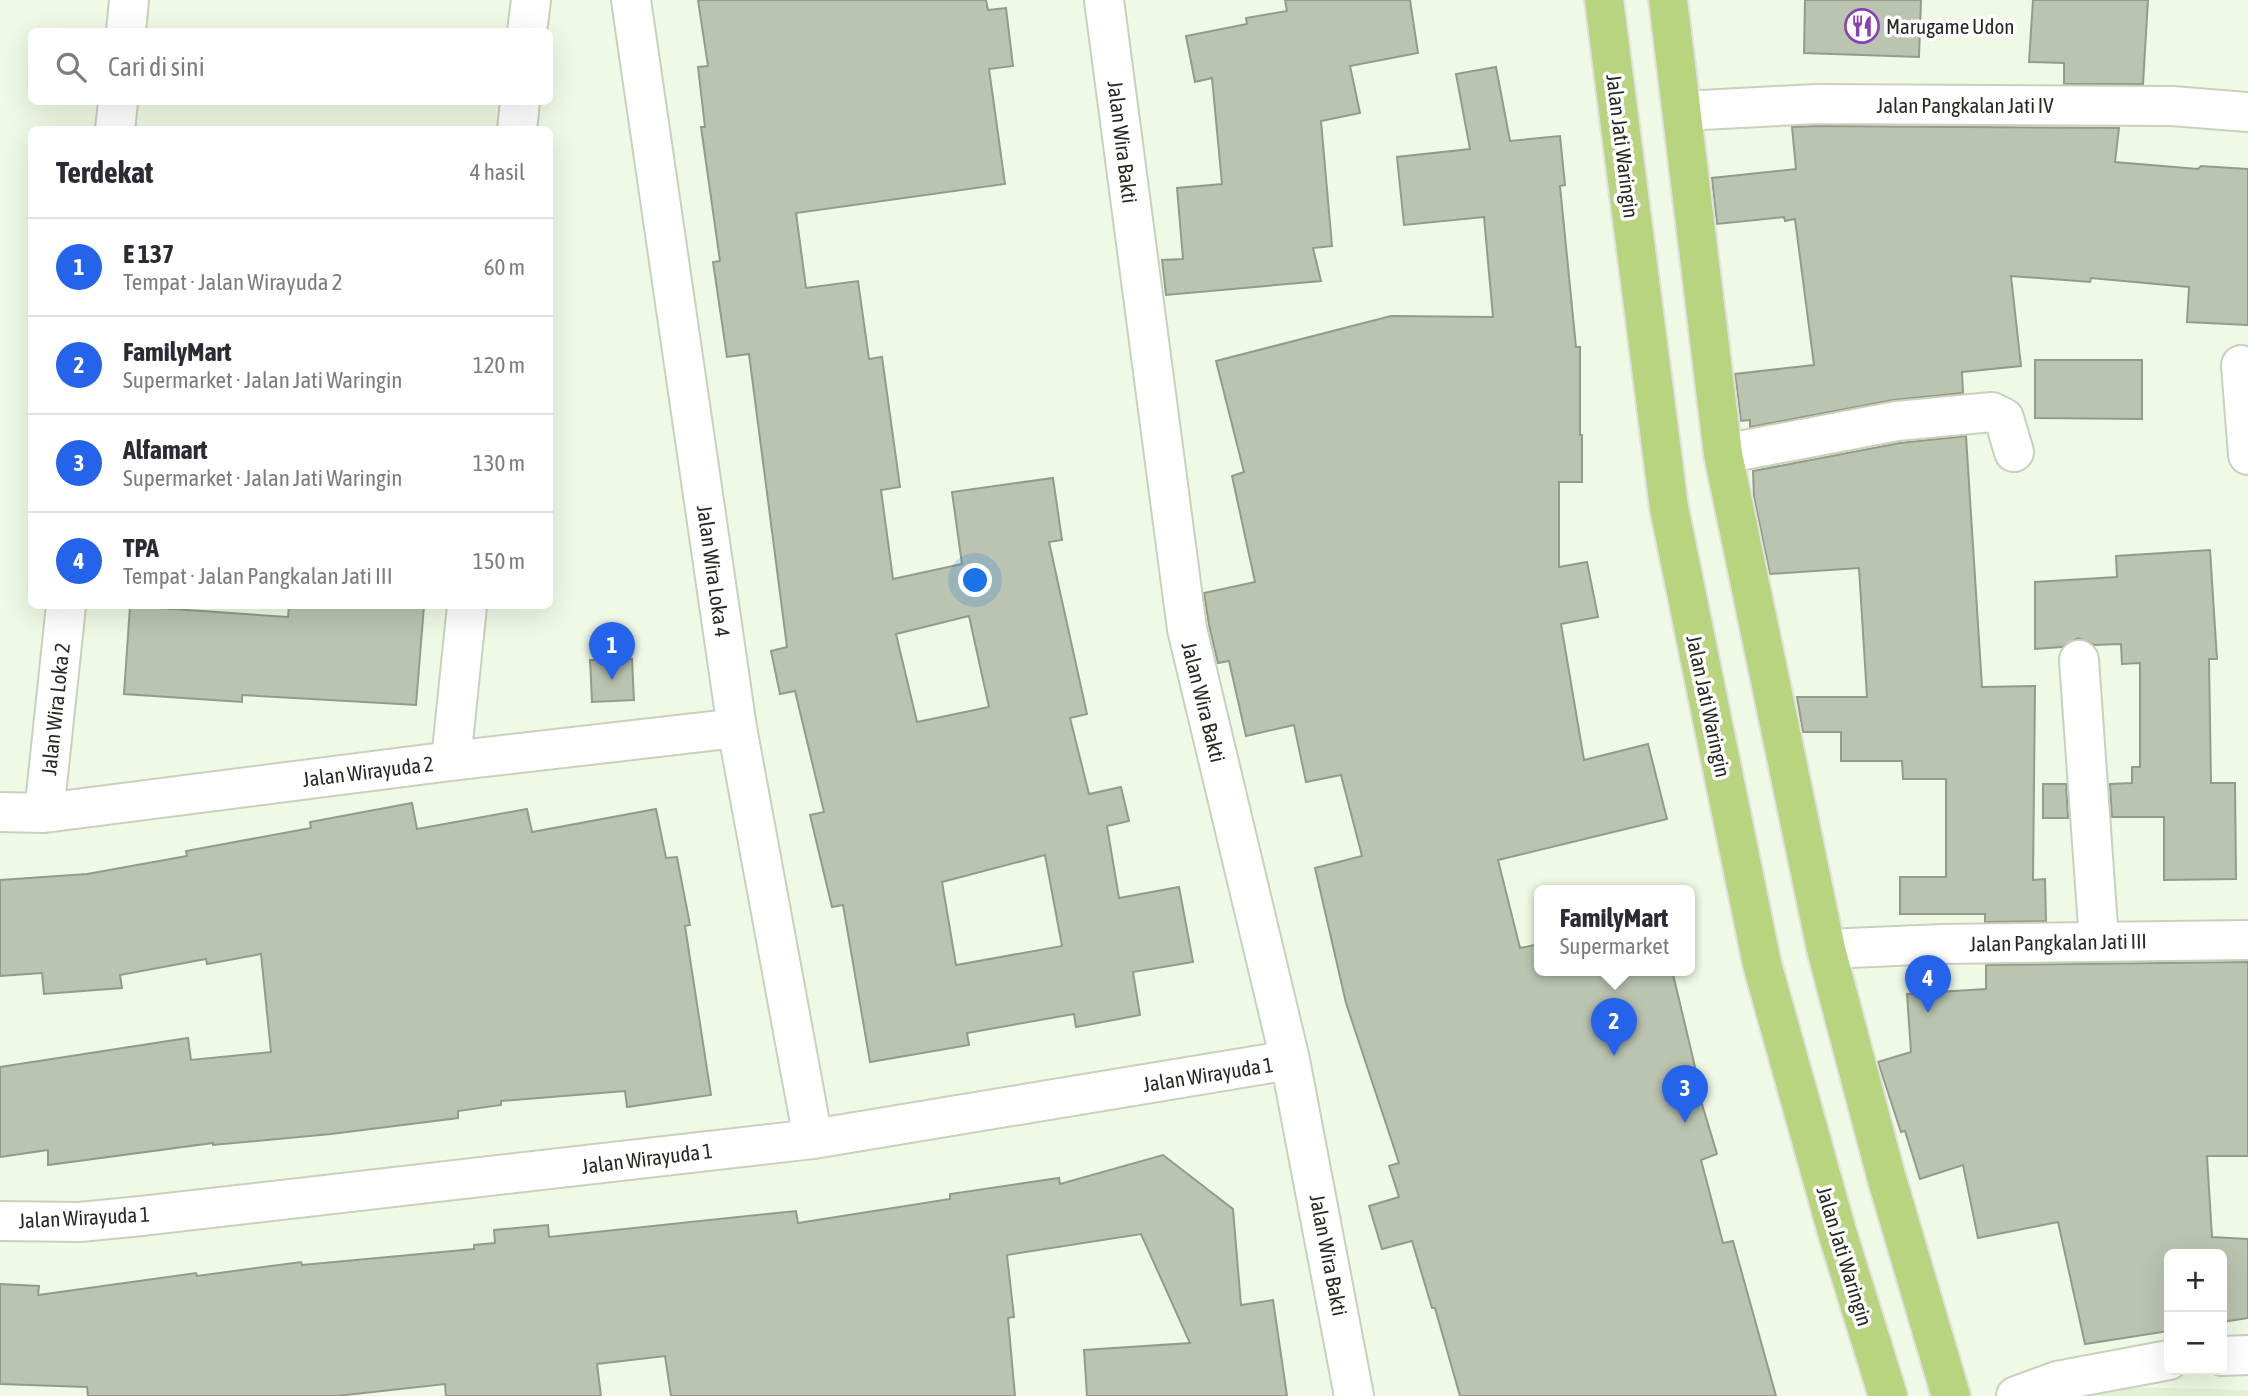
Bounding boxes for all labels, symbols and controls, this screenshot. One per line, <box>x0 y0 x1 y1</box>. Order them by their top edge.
restaurant icon: Marugame Udon <box>1843 7 1881 45</box>
place label: Marugame Udon <box>1886 14 2014 38</box>
search box <box>28 28 553 105</box>
icon: search <box>52 48 90 86</box>
text: Cari di sini <box>108 52 205 82</box>
street label: Jalan Jati Waringin <box>1602 73 1644 219</box>
street label: Jalan Wira Bakti <box>1104 79 1142 205</box>
street label: Jalan Pangkalan Jati IV <box>1876 93 2054 117</box>
text: Terdekat <box>56 155 153 189</box>
text: 4 hasil <box>470 159 525 185</box>
text: E 137 <box>123 239 174 269</box>
text: 1 <box>74 254 84 280</box>
text: 60 m <box>484 254 525 280</box>
text: Tempat · Jalan Wirayuda 2 <box>123 269 342 295</box>
text: FamilyMart <box>123 337 232 367</box>
text: 2 <box>74 352 84 378</box>
text: 120 m <box>473 352 525 378</box>
text: Supermarket · Jalan Jati Waringin <box>123 367 402 393</box>
text: Alfamart <box>123 435 208 465</box>
text: 3 <box>74 450 84 476</box>
text: 130 m <box>473 450 525 476</box>
text: Supermarket · Jalan Jati Waringin <box>123 465 402 491</box>
street label: Jalan Wira Loka 4 <box>693 503 735 639</box>
text: TPA <box>123 533 159 563</box>
text: 4 <box>74 548 84 574</box>
text: 150 m <box>473 548 525 574</box>
text: Tempat · Jalan Pangkalan Jati III <box>123 563 393 589</box>
your location <box>958 563 992 597</box>
pin: 1 <box>589 622 635 680</box>
street label: Jalan Jati Waringin <box>1682 633 1736 779</box>
street label: Jalan Wira Bakti <box>1177 639 1231 765</box>
street label: Jalan Wira Loka 2 <box>36 642 74 776</box>
street label: Jalan Wirayuda 2 <box>301 751 435 791</box>
popup <box>1534 885 1695 976</box>
text: FamilyMart <box>1560 903 1668 933</box>
street label: Jalan Pangkalan Jati III <box>1969 928 2147 956</box>
text: Supermarket <box>1560 933 1669 959</box>
pin: 4 <box>1905 955 1951 1013</box>
pin: 2 <box>1591 998 1637 1056</box>
street label: Jalan Wirayuda 1 <box>1141 1052 1275 1096</box>
pin: 3 <box>1662 1065 1708 1123</box>
street label: Jalan Wirayuda 1 <box>580 1138 714 1178</box>
street label: Jalan Jati Waringin <box>1812 1183 1878 1329</box>
street label: Jalan Wira Bakti <box>1305 1192 1353 1318</box>
street label: Jalan Wirayuda 1 <box>18 1202 150 1232</box>
map controls <box>2164 1249 2227 1375</box>
button: + <box>2164 1249 2227 1312</box>
button: − <box>2164 1312 2227 1375</box>

